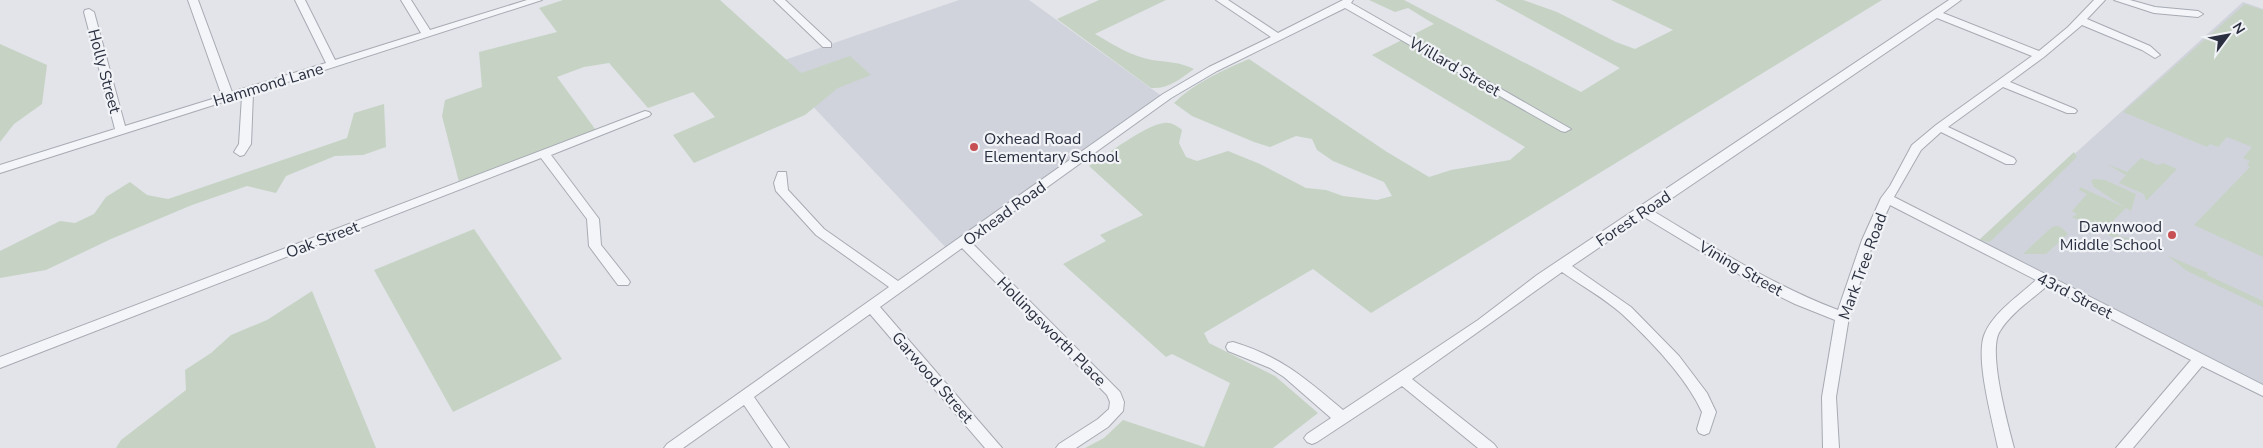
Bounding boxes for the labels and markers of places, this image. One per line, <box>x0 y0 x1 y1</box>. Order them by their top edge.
place label: Oxhead Road Elementary School <box>984 128 1120 168</box>
marker: Oxhead Road Elementary School <box>968 141 980 153</box>
place label: Dawnwood Middle School <box>2060 216 2162 256</box>
marker: Dawnwood Middle School <box>2166 229 2178 241</box>

